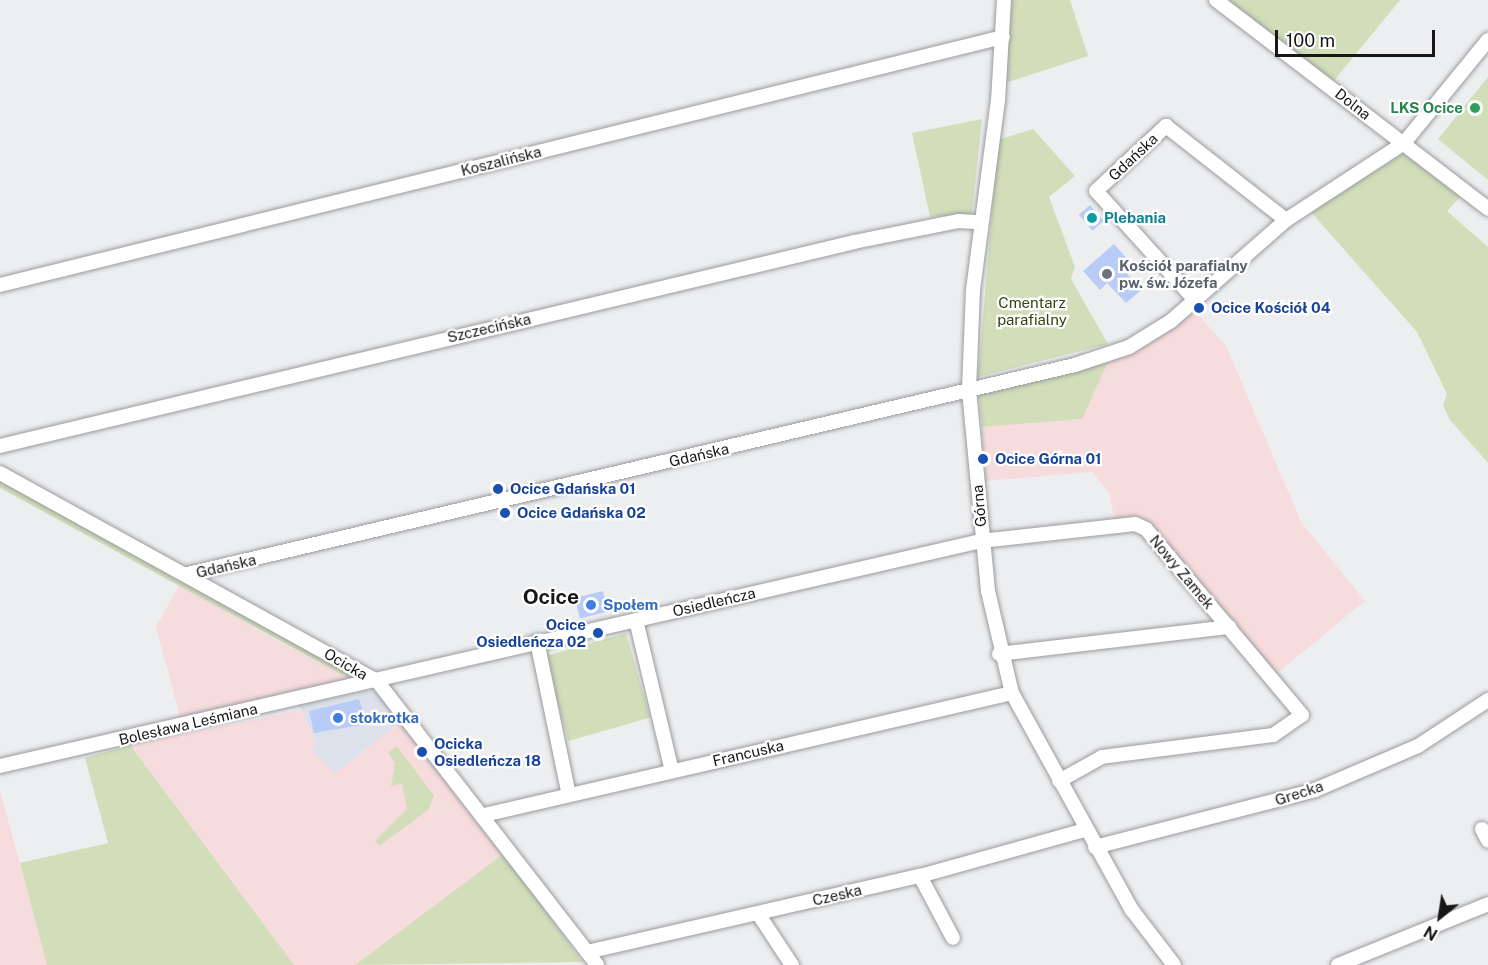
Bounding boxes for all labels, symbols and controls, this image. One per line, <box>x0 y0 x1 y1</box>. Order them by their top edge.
scale bar <box>1278 18 1438 56</box>
text: 100 m <box>1286 30 1335 51</box>
street label: Dolna <box>1332 85 1374 123</box>
place label: LKS Ocice <box>1390 99 1463 117</box>
marker: LKS Ocice <box>1468 101 1482 115</box>
street label: Gdańska <box>1105 130 1161 184</box>
street label: Koszalińska <box>459 142 543 180</box>
place label: Plebania <box>1104 209 1166 227</box>
marker: Plebania <box>1085 211 1099 225</box>
place label: Kościół parafialny pw. św. Józefa <box>1119 256 1248 291</box>
marker: Kościół parafialny pw. św. Józefa <box>1100 267 1114 281</box>
park label: Cmentarz parafialny <box>997 293 1067 328</box>
place label: Ocice Kościół 04 <box>1211 299 1331 317</box>
marker: Ocice Kościół 04 <box>1192 301 1206 315</box>
street label: Szczecińska <box>445 310 533 346</box>
street label: Gdańska <box>667 439 731 471</box>
place label: Ocice Górna 01 <box>995 450 1102 468</box>
marker: Ocice Górna 01 <box>976 452 990 466</box>
place label: Ocice Gdańska 01 <box>510 480 636 498</box>
marker: Ocice Gdańska 01 <box>491 482 505 496</box>
street label: Górna <box>968 484 990 528</box>
place label: Ocice Gdańska 02 <box>517 504 646 522</box>
marker: Ocice Gdańska 02 <box>498 506 512 520</box>
street label: Nowy Zamek <box>1146 531 1218 613</box>
street label: Gdańska <box>194 550 258 582</box>
district label: Ocice <box>523 584 579 610</box>
street label: Osiedleńcza <box>671 584 757 620</box>
place label: Społem <box>603 596 658 614</box>
marker: Społem <box>584 598 598 612</box>
place label: Ocice Osiedleńcza 02 <box>476 615 586 650</box>
marker: Ocice Osiedleńcza 02 <box>591 626 605 640</box>
street label: Ocicka <box>321 644 371 684</box>
street label: Bolesława Leśmiana <box>117 699 259 749</box>
place label: stokrotka <box>350 709 419 727</box>
marker: stokrotka <box>331 711 345 725</box>
place label: Ocicka Osiedleńcza 18 <box>434 734 541 769</box>
street label: Francuska <box>711 736 785 770</box>
marker: Ocicka Osiedleńcza 18 <box>415 745 429 759</box>
street label: Grecka <box>1273 777 1325 809</box>
street label: Czeska <box>811 881 863 909</box>
north arrow <box>1410 887 1470 947</box>
text: N <box>1421 922 1441 944</box>

